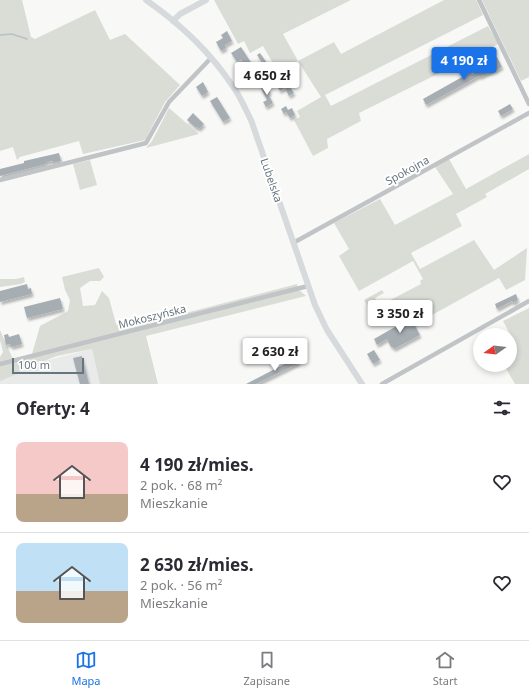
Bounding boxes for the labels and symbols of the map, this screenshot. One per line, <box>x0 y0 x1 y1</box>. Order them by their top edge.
pin: 4 190 zł <box>423 47 505 81</box>
pin: 4 650 zł <box>226 62 308 96</box>
street label: Spokojna <box>382 152 432 188</box>
street label: Lubelska <box>257 156 287 204</box>
street label: Mokoszyńska <box>117 300 187 332</box>
pin: 3 350 zł <box>359 300 441 334</box>
north arrow <box>473 328 517 372</box>
pin: 2 630 zł <box>234 338 316 372</box>
scale bar <box>12 356 84 375</box>

